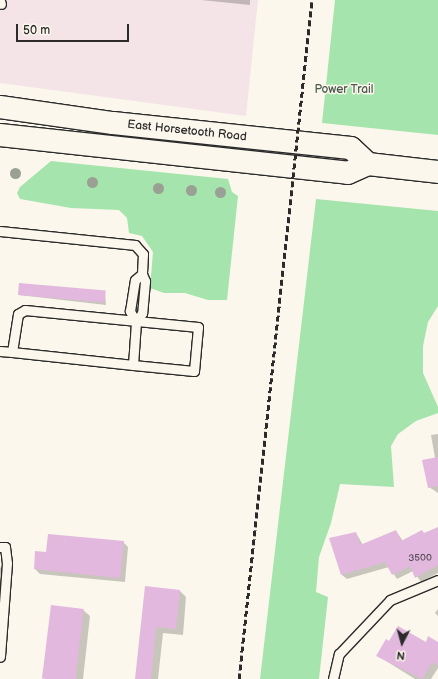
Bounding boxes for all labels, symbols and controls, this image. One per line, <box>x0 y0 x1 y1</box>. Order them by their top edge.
scale bar <box>18 16 131 42</box>
text: 50 m <box>23 23 50 38</box>
park label: Power Trail <box>314 83 374 97</box>
street label: East Horsetooth Road <box>127 118 247 144</box>
house number: 3500 <box>408 553 432 565</box>
north arrow <box>382 623 422 663</box>
text: N <box>396 649 405 662</box>

